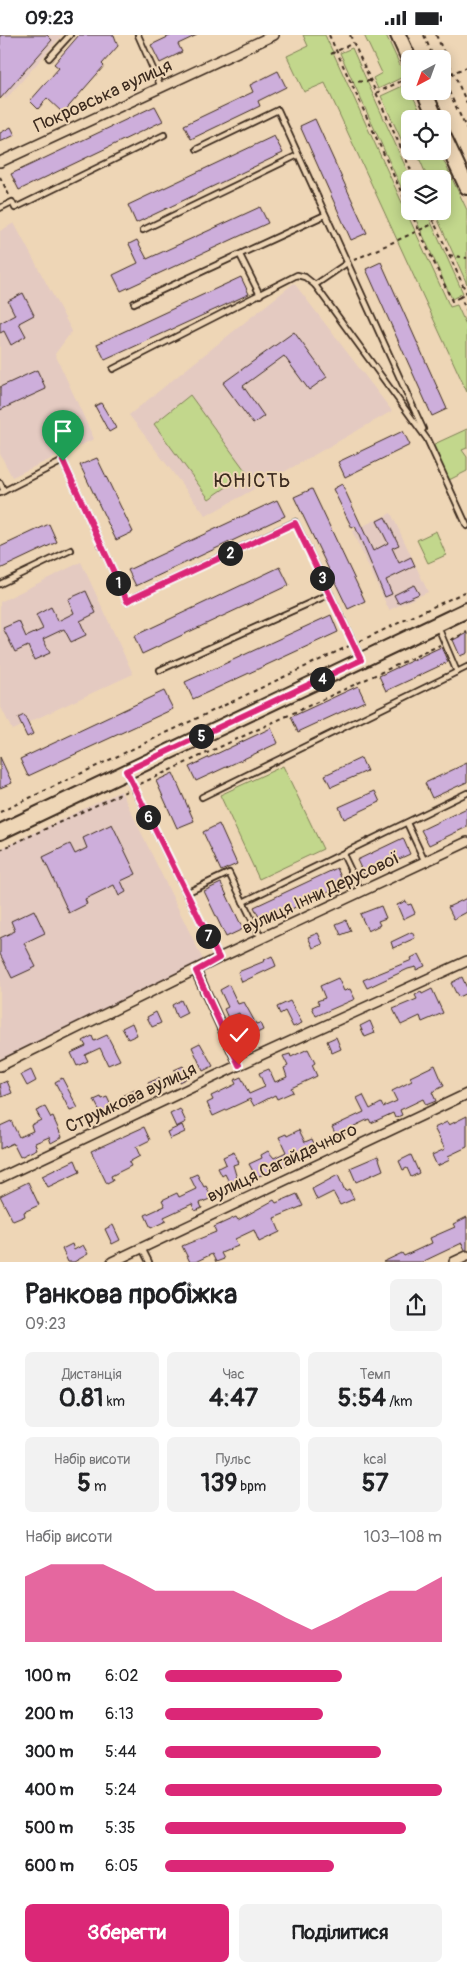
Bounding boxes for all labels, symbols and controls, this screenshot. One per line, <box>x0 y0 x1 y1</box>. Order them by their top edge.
text: 09:23 <box>25 6 74 30</box>
north arrow <box>401 50 451 100</box>
map controls <box>401 50 451 220</box>
street label: Покровська вулиця <box>30 54 176 138</box>
button: locate <box>401 110 451 160</box>
button: layers <box>401 170 451 220</box>
pin <box>42 410 84 461</box>
icon: arrive <box>49 417 77 445</box>
district label: ЮНІСТЬ <box>215 468 291 493</box>
pin: 2 <box>218 541 242 565</box>
text: 2 <box>227 545 234 562</box>
pin: 3 <box>310 565 334 591</box>
text: 3 <box>319 570 326 587</box>
pin: 1 <box>106 571 130 595</box>
text: 1 <box>116 575 121 592</box>
pin: 4 <box>310 667 334 691</box>
text: 4 <box>318 671 327 688</box>
pin: 5 <box>188 723 214 749</box>
text: 5 <box>198 728 205 745</box>
pin: 6 <box>136 805 160 829</box>
text: 6 <box>144 809 153 826</box>
street label: вулиця Інни Дерусової <box>238 846 404 940</box>
pin: 7 <box>196 923 220 949</box>
text: 7 <box>205 928 212 945</box>
pin <box>218 1014 260 1065</box>
icon: check <box>225 1021 253 1049</box>
street label: Струмкова вулиця <box>62 1058 200 1138</box>
street label: вулиця Сагайдачного <box>203 1118 361 1208</box>
text: Ранкова пробіжка <box>25 1277 237 1312</box>
button: share <box>390 1279 442 1331</box>
text: 09:23 <box>25 1314 66 1334</box>
text: Дистанція <box>62 1366 122 1383</box>
text: Час <box>222 1366 245 1383</box>
text: Темп <box>360 1366 391 1383</box>
text: 0.81 <box>59 1383 104 1414</box>
text: 4:47 <box>209 1383 258 1414</box>
text: 5:54 <box>338 1383 386 1414</box>
text: km <box>104 1393 125 1410</box>
text: /km <box>386 1393 412 1410</box>
text: Набір висоти <box>54 1451 130 1468</box>
text: Пульс <box>216 1451 251 1468</box>
text: kcal <box>364 1451 387 1468</box>
text: 5 <box>77 1468 91 1499</box>
text: 139 <box>201 1468 237 1499</box>
text: 57 <box>362 1468 389 1499</box>
text: m <box>91 1478 106 1495</box>
text: bpm <box>237 1478 266 1495</box>
text: Набір висоти <box>25 1527 112 1547</box>
text: 103–108 m <box>364 1527 442 1547</box>
text: 100 m <box>25 1666 71 1686</box>
text: 6:02 <box>105 1666 138 1686</box>
text: 200 m <box>25 1704 73 1724</box>
text: 6:13 <box>105 1704 134 1724</box>
text: 300 m <box>25 1742 73 1762</box>
text: 5:44 <box>105 1742 137 1762</box>
text: 400 m <box>25 1780 74 1800</box>
text: 5:24 <box>105 1780 136 1800</box>
text: 500 m <box>25 1818 73 1838</box>
text: 5:35 <box>105 1818 136 1838</box>
text: 600 m <box>25 1856 74 1876</box>
text: 6:05 <box>105 1856 138 1876</box>
button: Зберегти <box>25 1904 229 1962</box>
button: Поділитися <box>239 1904 442 1962</box>

